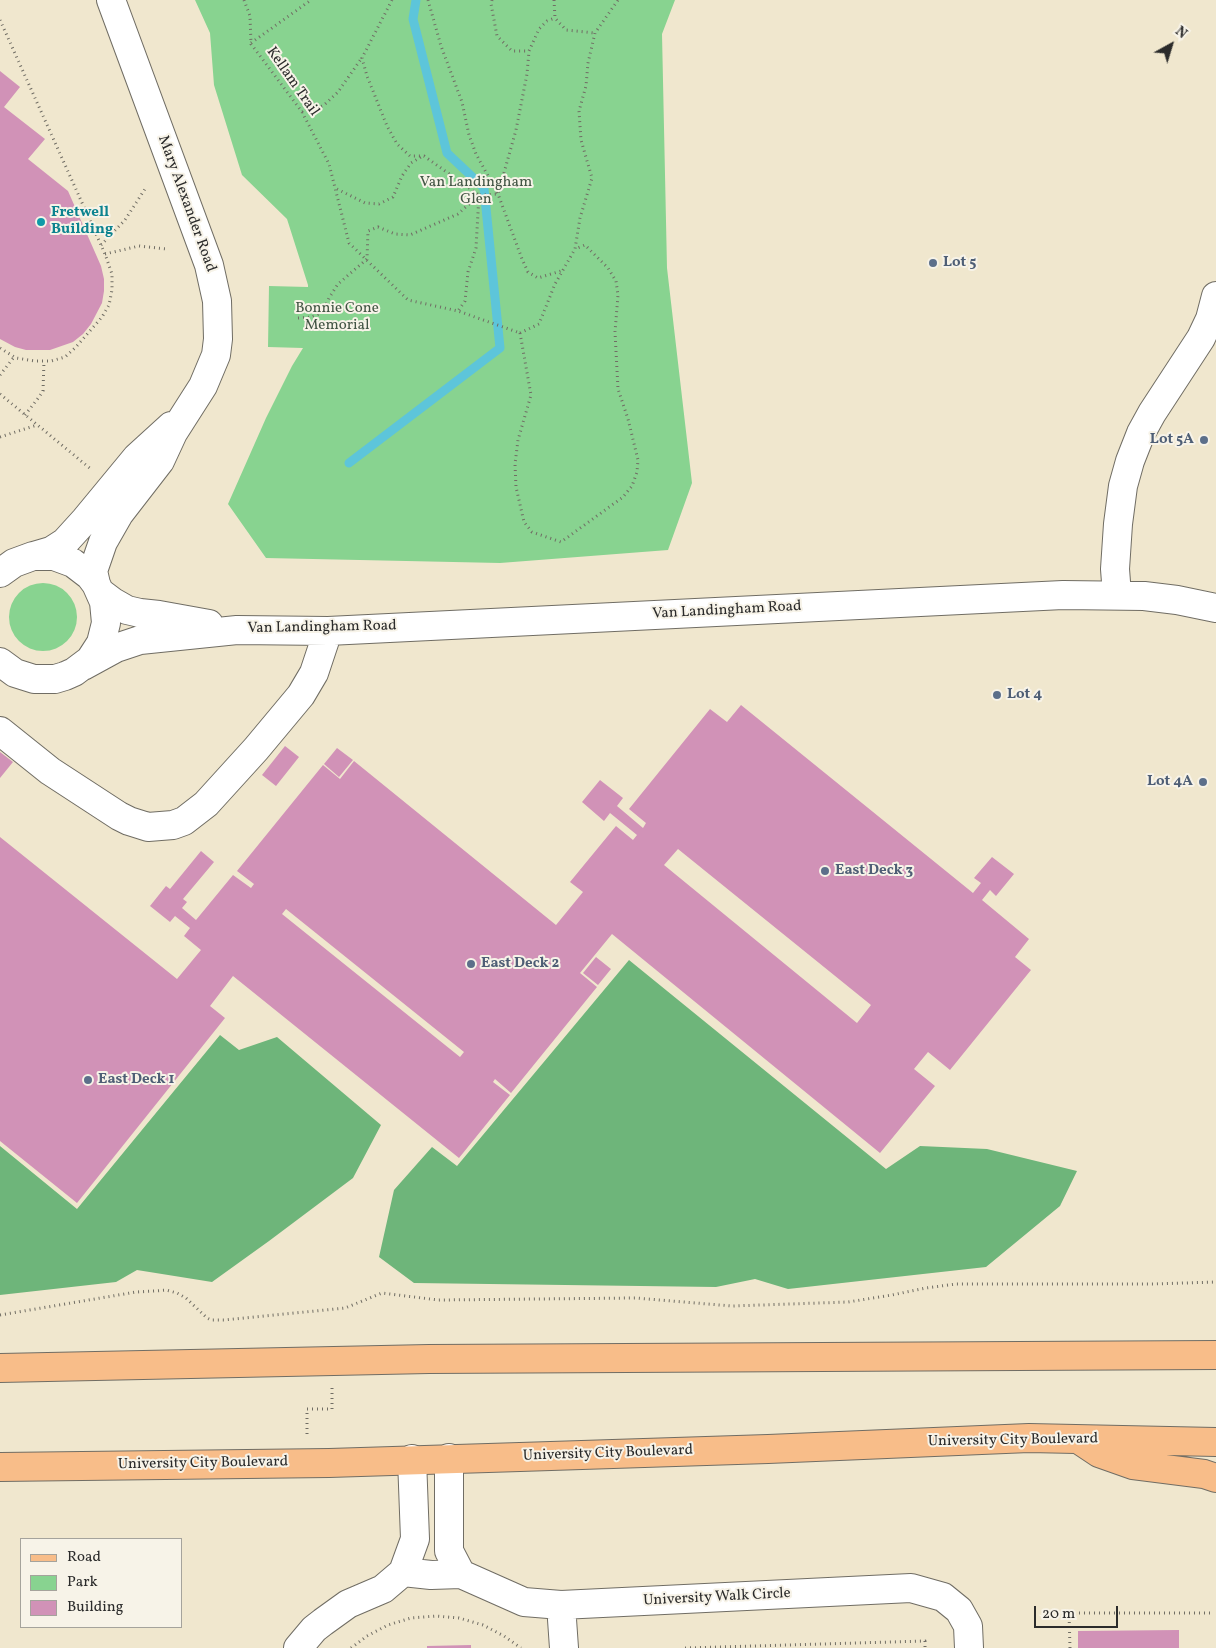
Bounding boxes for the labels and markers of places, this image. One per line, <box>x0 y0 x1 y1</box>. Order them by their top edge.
place label: Fretwell Building <box>51 204 113 239</box>
marker: Fretwell Building <box>35 216 47 228</box>
place label: Lot 5 <box>943 254 976 272</box>
marker: Lot 5 <box>927 257 939 269</box>
place label: Lot 5A <box>1150 431 1194 449</box>
marker: Lot 5A <box>1198 434 1210 446</box>
place label: Lot 4 <box>1007 686 1042 704</box>
marker: Lot 4 <box>991 689 1003 701</box>
place label: Lot 4A <box>1147 773 1193 791</box>
marker: Lot 4A <box>1197 776 1209 788</box>
place label: East Deck 3 <box>835 862 913 880</box>
marker: East Deck 3 <box>819 865 831 877</box>
place label: East Deck 2 <box>481 955 559 973</box>
marker: East Deck 2 <box>465 958 477 970</box>
place label: East Deck 1 <box>98 1071 175 1089</box>
marker: East Deck 1 <box>82 1074 94 1086</box>

